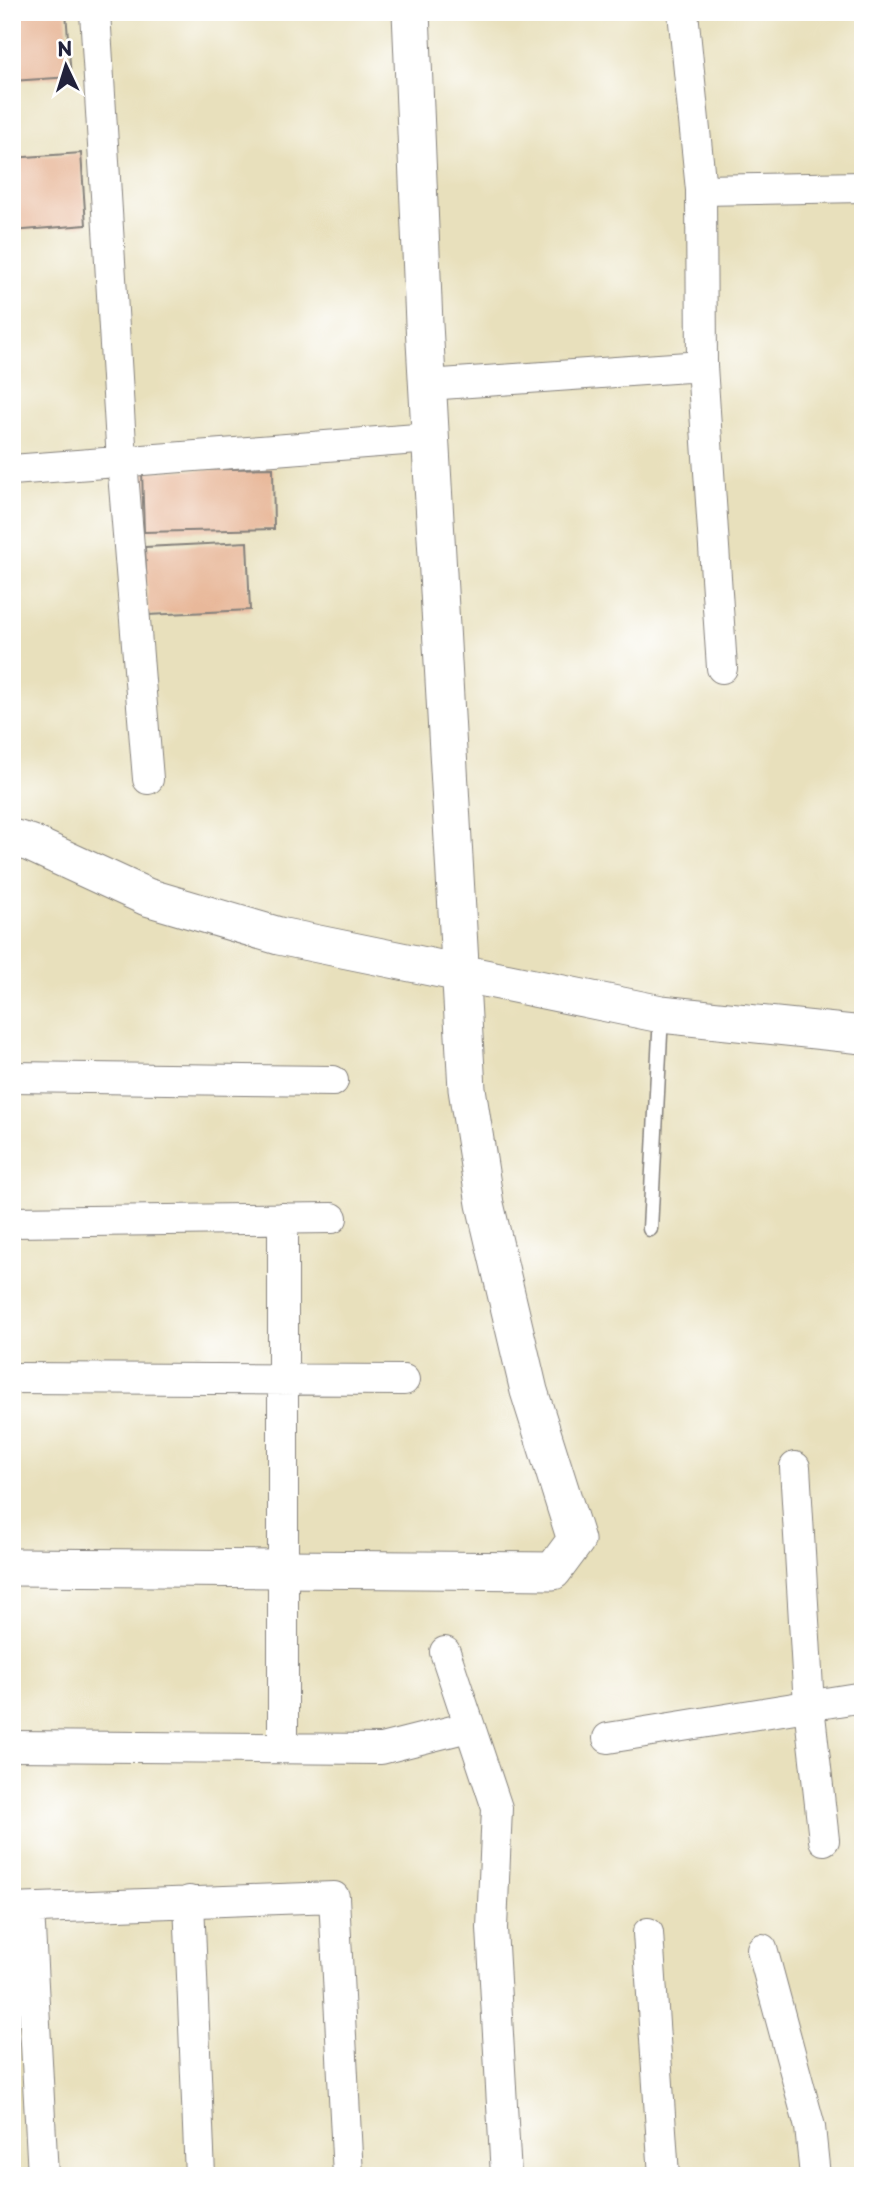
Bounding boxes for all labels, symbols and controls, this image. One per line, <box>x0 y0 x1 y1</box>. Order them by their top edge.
north arrow <box>32 32 102 102</box>
text: N <box>56 34 73 63</box>

